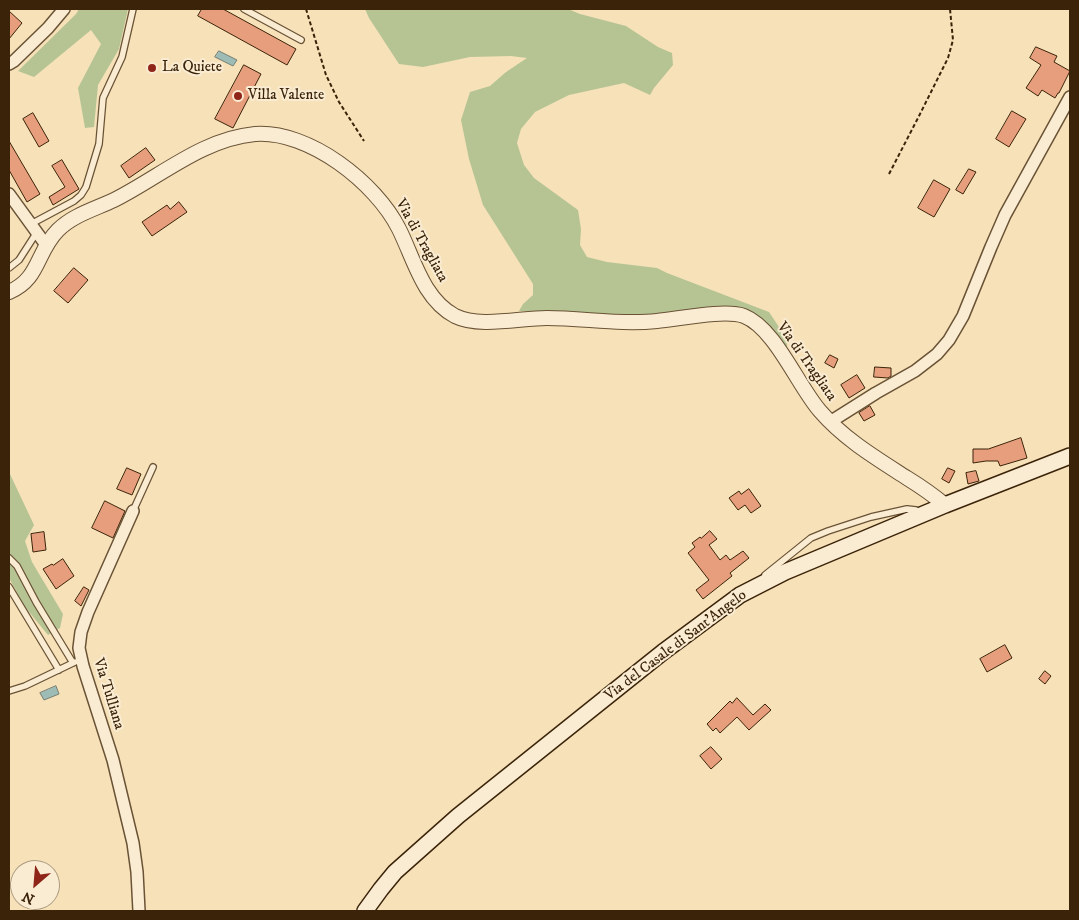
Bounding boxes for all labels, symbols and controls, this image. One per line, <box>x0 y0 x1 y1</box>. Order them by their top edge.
place label: La Quiete <box>162 59 222 77</box>
marker: La Quiete <box>146 62 158 74</box>
place label: Villa Valente <box>248 87 324 105</box>
marker: Villa Valente <box>232 90 244 102</box>
street label: Via di Tragliata <box>391 196 451 286</box>
street label: Via di Tragliata <box>772 319 840 405</box>
street label: Via del Casale di Sant'Angelo <box>601 587 751 705</box>
street label: Via Tulliana <box>89 656 127 732</box>
north arrow <box>10 860 60 910</box>
text: N <box>19 887 38 908</box>

